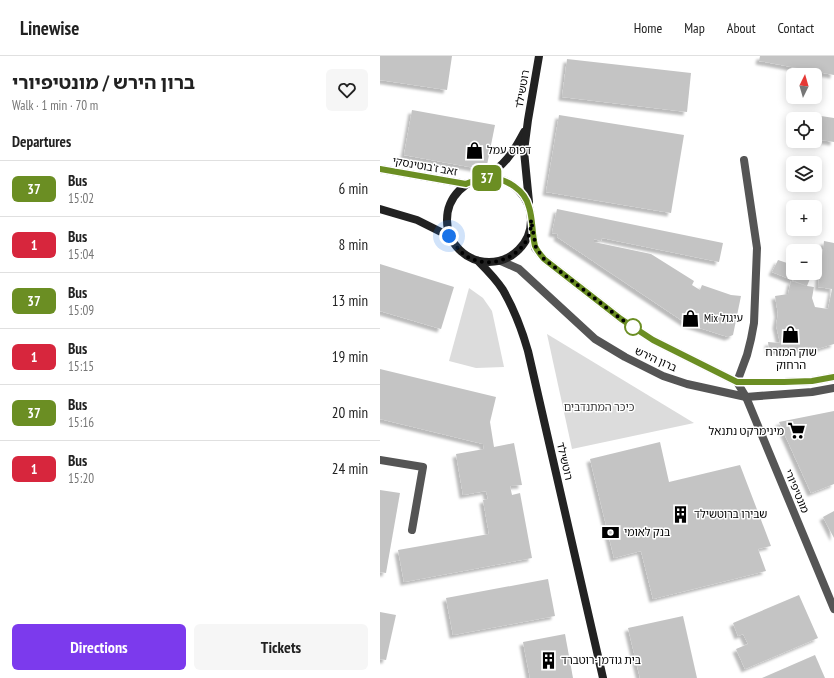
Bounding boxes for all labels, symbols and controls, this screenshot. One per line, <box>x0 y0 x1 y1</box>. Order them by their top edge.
text: Linewise <box>20 16 79 40</box>
text: Home <box>634 19 662 37</box>
text: Map <box>684 19 705 37</box>
text: About <box>727 19 756 37</box>
text: Contact <box>778 19 814 37</box>
north arrow <box>786 68 822 104</box>
map controls <box>786 68 822 280</box>
button: heart <box>326 69 368 111</box>
street label: רוטשילד <box>512 69 532 109</box>
text: ברון הירש / מונטיפיורי <box>12 70 195 94</box>
text: Walk · 1 min · 70 m <box>12 97 98 114</box>
button: locate <box>786 112 822 148</box>
text: Departures <box>12 132 71 151</box>
shop icon: דפוס עמל <box>464 140 484 160</box>
place label: דפוס עמל <box>487 143 531 157</box>
street label: זאב ז'בוטינסקי <box>391 153 459 179</box>
button: layers <box>786 156 822 192</box>
line badge: 37 <box>469 165 505 191</box>
text: 37 <box>480 169 494 187</box>
text: Bus <box>68 171 87 190</box>
text: 6 min <box>338 179 368 198</box>
text: 37 <box>27 180 41 198</box>
text: 15:02 <box>68 190 94 207</box>
button: + <box>786 200 822 236</box>
your location <box>439 226 459 246</box>
text: Bus <box>68 227 87 246</box>
text: 8 min <box>338 235 368 254</box>
text: 1 <box>31 236 37 254</box>
button: − <box>786 244 822 280</box>
text: 15:04 <box>68 246 94 263</box>
text: Bus <box>68 283 87 302</box>
text: 13 min <box>332 291 368 310</box>
text: 37 <box>27 292 41 310</box>
text: 15:09 <box>68 302 94 319</box>
shop icon: Mix עיגול <box>681 308 701 328</box>
place label: Mix עיגול <box>704 311 743 325</box>
unlabelled marker <box>624 318 642 336</box>
shop icon: שוק המזרח הרחוק <box>781 324 801 344</box>
text: Bus <box>68 339 87 358</box>
street label: ברון הירש <box>633 344 679 374</box>
place label: שוק המזרח הרחוק <box>765 345 817 372</box>
text: 19 min <box>332 347 368 366</box>
text: 1 <box>31 348 37 366</box>
text: 15:15 <box>68 358 94 375</box>
text: Bus <box>68 395 87 414</box>
park label: כיכר המתנדבים <box>564 400 635 414</box>
text: 20 min <box>332 403 368 422</box>
text: 37 <box>27 404 41 422</box>
text: 15:16 <box>68 414 94 431</box>
supermarket icon: מינימרקט נתנאל <box>787 421 807 441</box>
place label: מינימרקט נתנאל <box>709 424 784 438</box>
street label: רוטשילד <box>554 441 576 481</box>
text: Bus <box>68 451 87 470</box>
text: 24 min <box>332 459 368 478</box>
text: 1 <box>31 460 37 478</box>
street label: מונטיפיורי <box>781 467 813 515</box>
text: 15:20 <box>68 470 94 487</box>
building icon: שבירו ברוטשילד <box>671 504 691 524</box>
place label: שבירו ברוטשילד <box>694 507 767 521</box>
bank icon: בנק לאומי <box>601 522 621 542</box>
place label: בנק לאומי <box>624 525 670 539</box>
button: Directions <box>12 624 186 670</box>
button: Tickets <box>194 624 368 670</box>
building icon: בית גודמן-רוטברד <box>538 650 558 670</box>
place label: בית גודמן-רוטברד <box>561 653 641 667</box>

